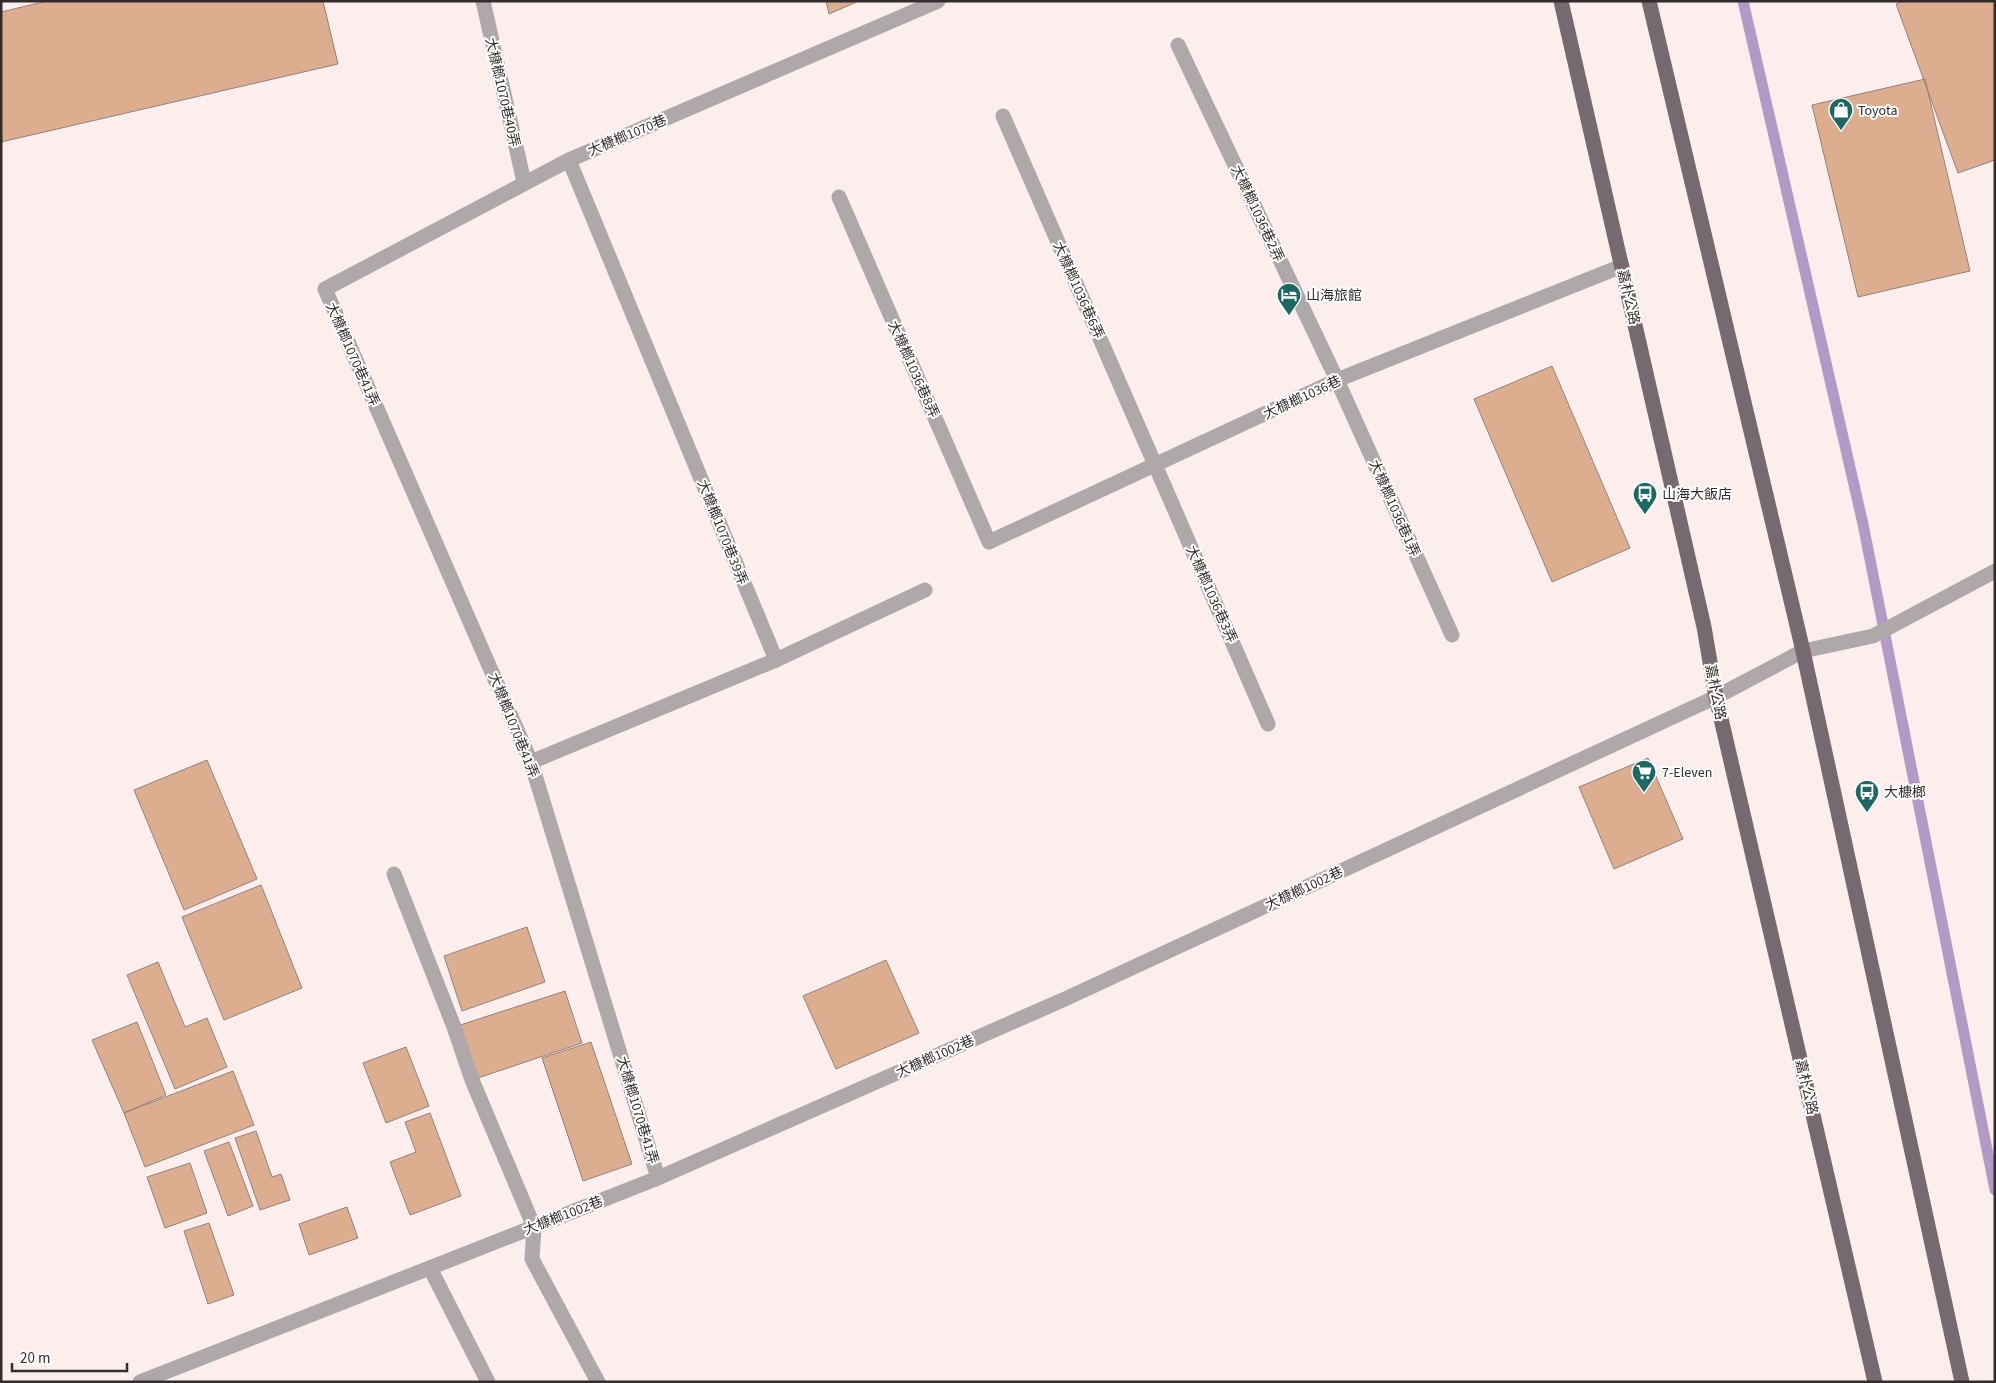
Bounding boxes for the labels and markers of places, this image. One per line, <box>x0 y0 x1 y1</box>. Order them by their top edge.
shop icon: Toyota <box>1828 97 1854 131</box>
place label: Toyota <box>1858 101 1897 121</box>
hotel icon: 山海旅館 <box>1276 282 1302 316</box>
place label: 山海旅館 <box>1306 286 1362 306</box>
bus stop icon: 山海大飯店 <box>1632 481 1658 515</box>
place label: 山海大飯店 <box>1662 485 1732 505</box>
supermarket icon: 7-Eleven <box>1631 759 1657 793</box>
place label: 7-Eleven <box>1662 763 1712 783</box>
bus stop icon: 大槺榔 <box>1854 779 1880 813</box>
place label: 大槺榔 <box>1884 783 1926 803</box>

